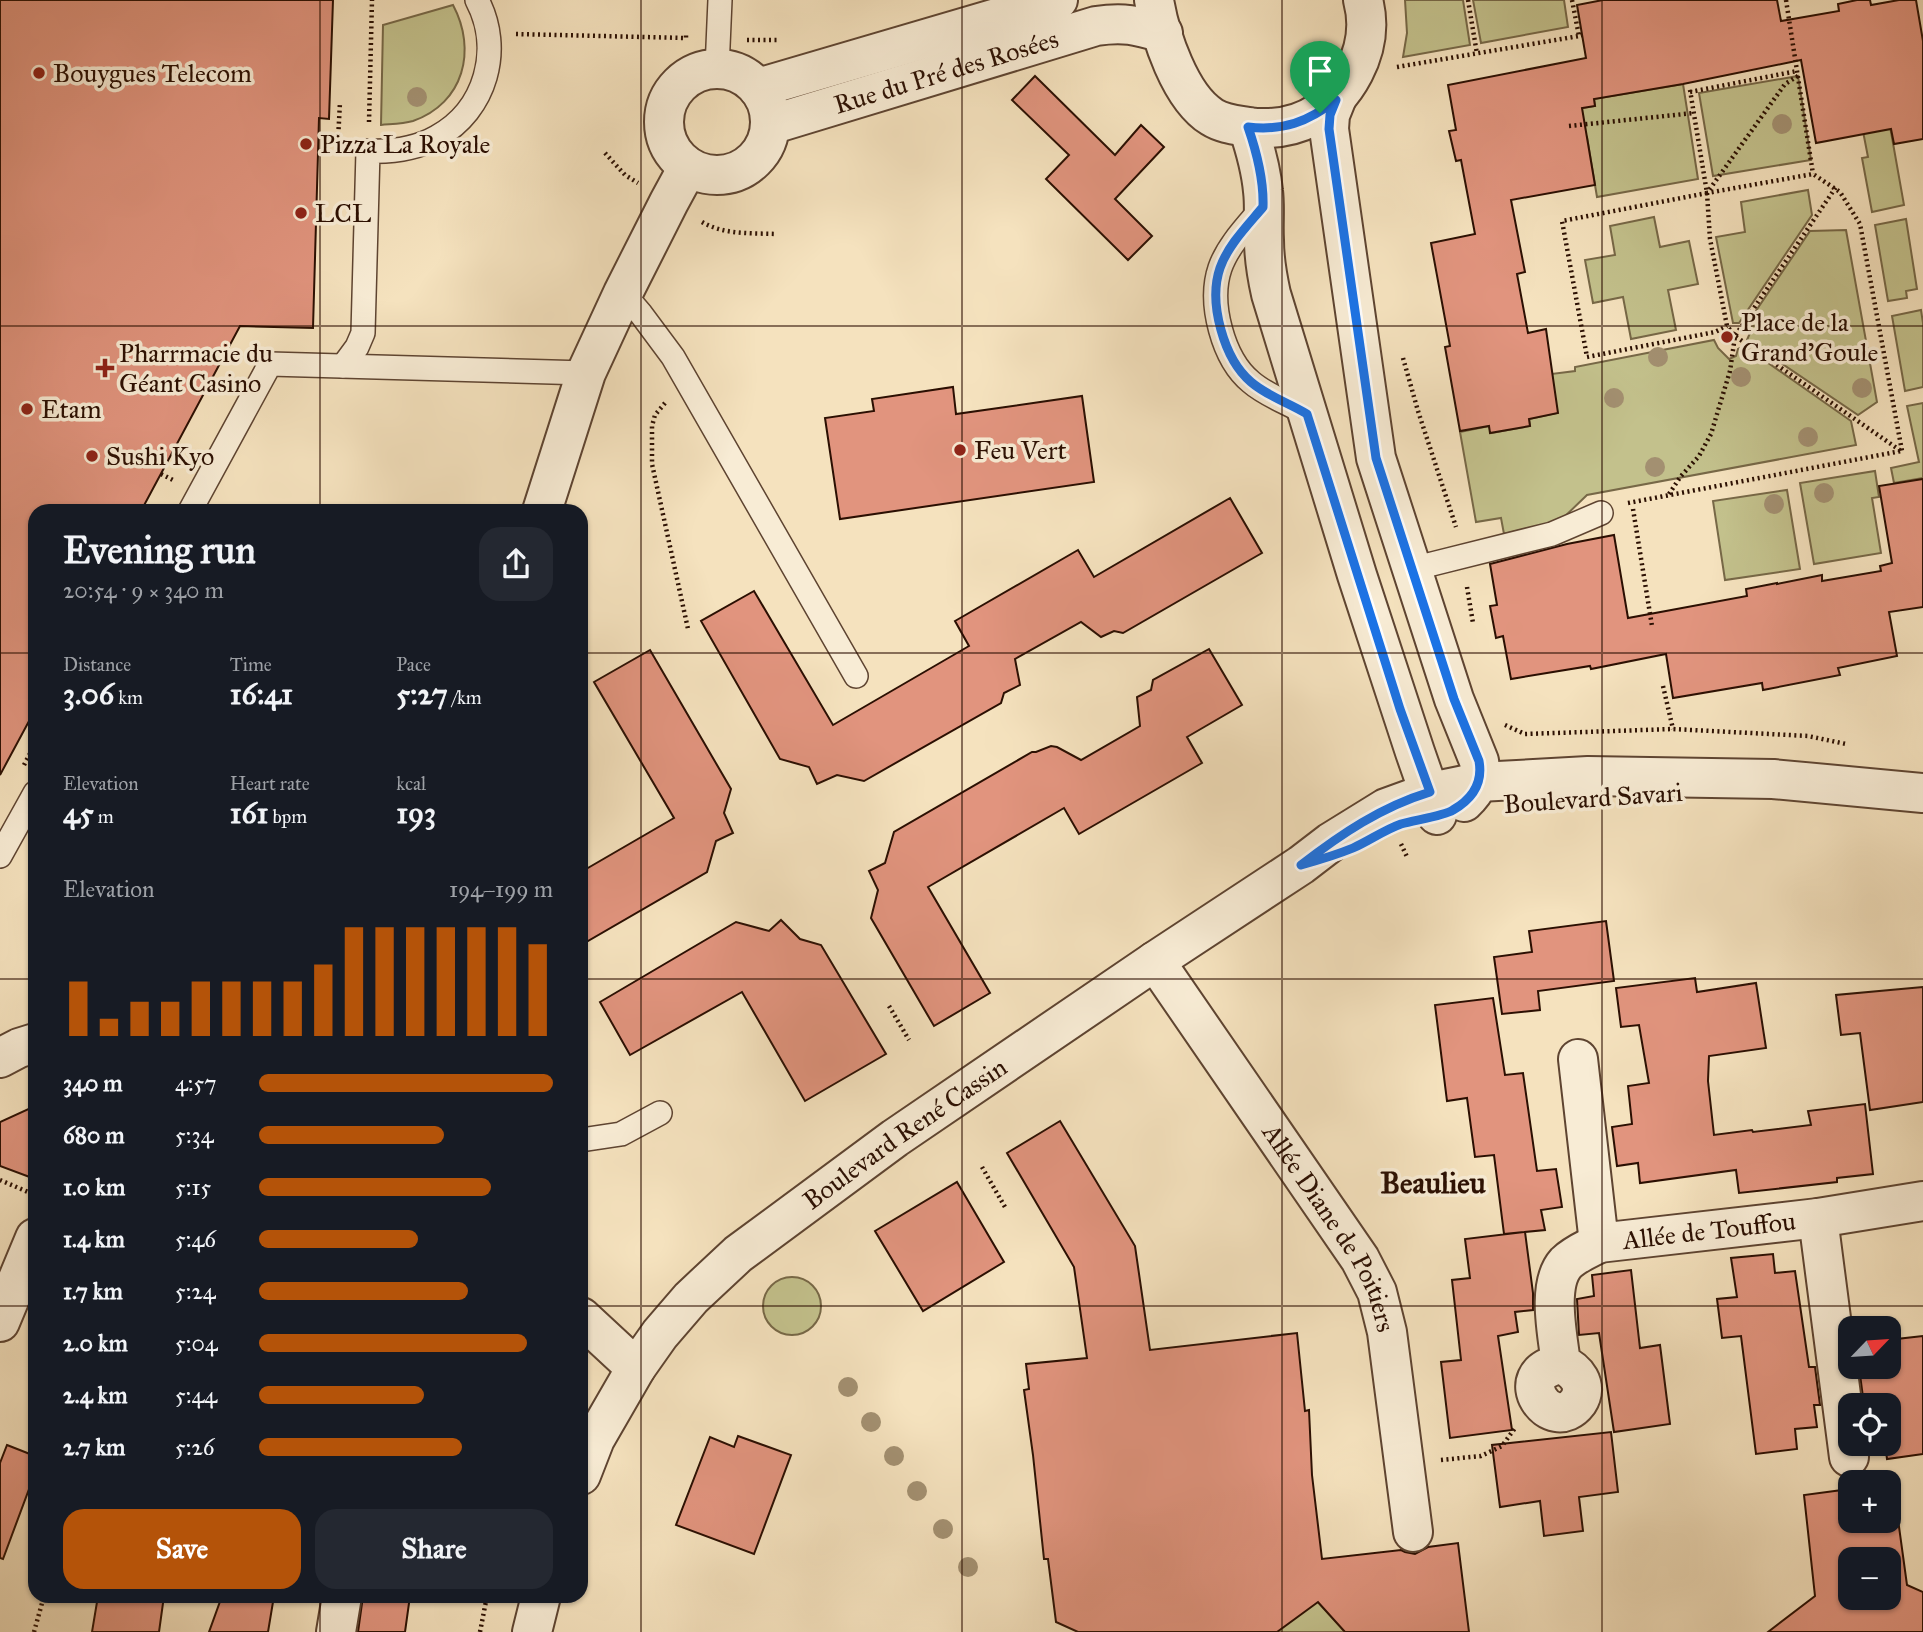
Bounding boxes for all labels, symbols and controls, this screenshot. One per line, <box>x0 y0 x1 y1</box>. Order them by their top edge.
street label: Rue du Pré des Rosées <box>830 22 1062 121</box>
pin <box>1290 41 1350 113</box>
icon: arrive <box>1301 52 1339 90</box>
place label: Bouygues Telecom <box>53 57 252 89</box>
marker: Bouygues Telecom <box>31 65 47 81</box>
place label: Pizza La Royale <box>320 128 491 160</box>
marker: Pizza La Royale <box>298 136 314 152</box>
place label: LCL <box>315 197 371 229</box>
marker: LCL <box>293 205 309 221</box>
place label: Place de la Grand'Goule <box>1741 306 1878 368</box>
marker: Place de la Grand'Goule <box>1719 329 1735 345</box>
place label: Pharrmacie du Géant Casino <box>119 337 273 399</box>
marker: Pharrmacie du Géant Casino <box>97 360 113 376</box>
place label: Etam <box>41 393 102 425</box>
marker: Etam <box>19 401 35 417</box>
place label: Feu Vert <box>974 434 1067 466</box>
place label: Sushi Kyo <box>106 440 214 472</box>
marker: Feu Vert <box>952 442 968 458</box>
marker: Sushi Kyo <box>84 448 100 464</box>
text: Evening run <box>63 527 256 573</box>
button: share <box>479 527 553 601</box>
text: 20:54 · 9 × 340 m <box>63 576 224 604</box>
text: Distance <box>63 653 131 676</box>
text: Time <box>230 653 272 676</box>
text: Pace <box>396 653 431 676</box>
text: 3.06 <box>63 676 114 712</box>
text: 16:41 <box>230 676 293 712</box>
text: 5:27 <box>396 676 448 712</box>
text: km <box>114 686 143 709</box>
text: /km <box>448 686 482 709</box>
text: Elevation <box>63 772 138 795</box>
text: Heart rate <box>230 772 310 795</box>
text: kcal <box>396 772 426 795</box>
street label: Boulevard Savari <box>1502 776 1684 820</box>
text: 45 <box>63 795 94 831</box>
text: 161 <box>230 795 268 831</box>
text: 193 <box>396 795 436 831</box>
text: m <box>94 805 114 828</box>
text: bpm <box>268 805 307 828</box>
text: Elevation <box>63 875 154 903</box>
text: 194–199 m <box>449 875 553 903</box>
street label: Boulevard René Cassin <box>797 1051 1013 1216</box>
text: 340 m <box>63 1069 123 1097</box>
text: 4:57 <box>175 1069 217 1097</box>
street label: Allée Diane de Poitiers <box>1255 1117 1402 1335</box>
text: 680 m <box>63 1121 125 1149</box>
text: 5:34 <box>175 1121 214 1149</box>
district label: Beaulieu <box>1380 1165 1486 1201</box>
text: 1.0 km <box>63 1173 125 1201</box>
text: 5:15 <box>175 1173 211 1201</box>
street label: Allée de Touffou <box>1620 1205 1797 1256</box>
text: 1.4 km <box>63 1225 125 1253</box>
text: 5:46 <box>175 1225 216 1253</box>
text: 1.7 km <box>63 1277 123 1305</box>
text: 5:24 <box>175 1277 216 1305</box>
north arrow <box>1838 1316 1900 1379</box>
map controls <box>1838 1316 1901 1610</box>
text: 2.0 km <box>63 1329 128 1357</box>
text: 5:04 <box>175 1329 218 1357</box>
text: 2.4 km <box>63 1381 128 1409</box>
text: 5:44 <box>175 1381 217 1409</box>
button: locate <box>1838 1393 1901 1456</box>
text: 2.7 km <box>63 1433 125 1461</box>
text: 5:26 <box>175 1433 215 1461</box>
button: + <box>1838 1470 1901 1533</box>
button: Save <box>63 1509 301 1589</box>
button: Share <box>315 1509 553 1589</box>
button: − <box>1838 1547 1901 1610</box>

